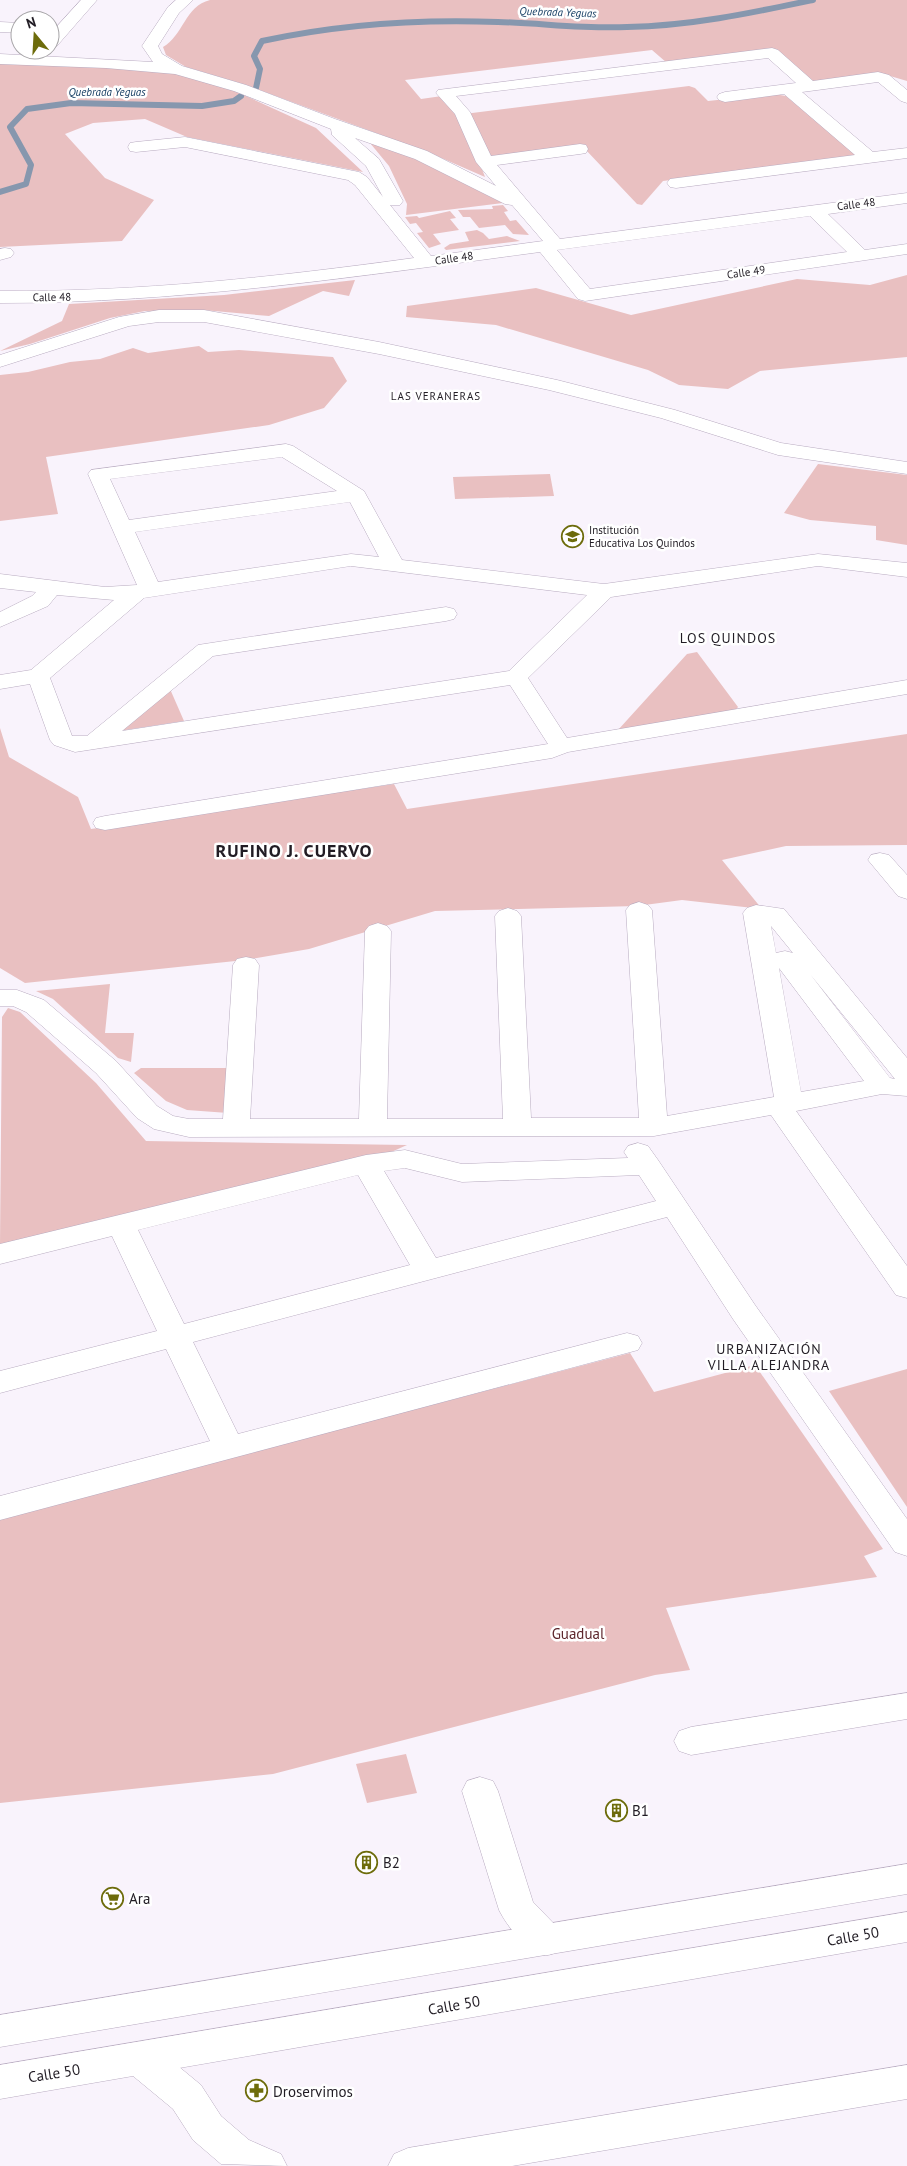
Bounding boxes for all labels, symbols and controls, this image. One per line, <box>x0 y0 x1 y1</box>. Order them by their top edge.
water label: Quebrada Yeguas <box>519 4 597 20</box>
north arrow <box>10 10 60 60</box>
text: N <box>24 13 38 33</box>
water label: Quebrada Yeguas <box>68 85 146 99</box>
street label: Calle 48 <box>836 195 876 213</box>
street label: Calle 48 <box>434 248 474 268</box>
street label: Calle 49 <box>726 262 766 282</box>
street label: Calle 48 <box>33 290 71 304</box>
district label: LAS VERANERAS <box>391 389 481 403</box>
place label: Institución Educativa Los Quindos <box>589 523 695 550</box>
school or university icon: Institución Educativa Los Quindos <box>561 524 585 548</box>
district label: LOS QUINDOS <box>680 629 776 647</box>
district label: RUFINO J. CUERVO <box>215 839 373 862</box>
district label: URBANIZACIÓN VILLA ALEJANDRA <box>707 1340 830 1374</box>
park label: Guadual <box>552 1624 605 1643</box>
building icon: B1 <box>604 1798 628 1822</box>
place label: B1 <box>632 1801 649 1820</box>
building icon: B2 <box>355 1850 379 1874</box>
place label: B2 <box>383 1853 400 1872</box>
supermarket icon: Ara <box>101 1886 125 1910</box>
place label: Ara <box>129 1889 150 1908</box>
street label: Calle 50 <box>825 1922 881 1950</box>
street label: Calle 50 <box>426 1991 482 2019</box>
street label: Calle 50 <box>27 2060 81 2086</box>
pharmacy icon: Droservimos <box>245 2079 269 2103</box>
place label: Droservimos <box>273 2082 353 2101</box>

